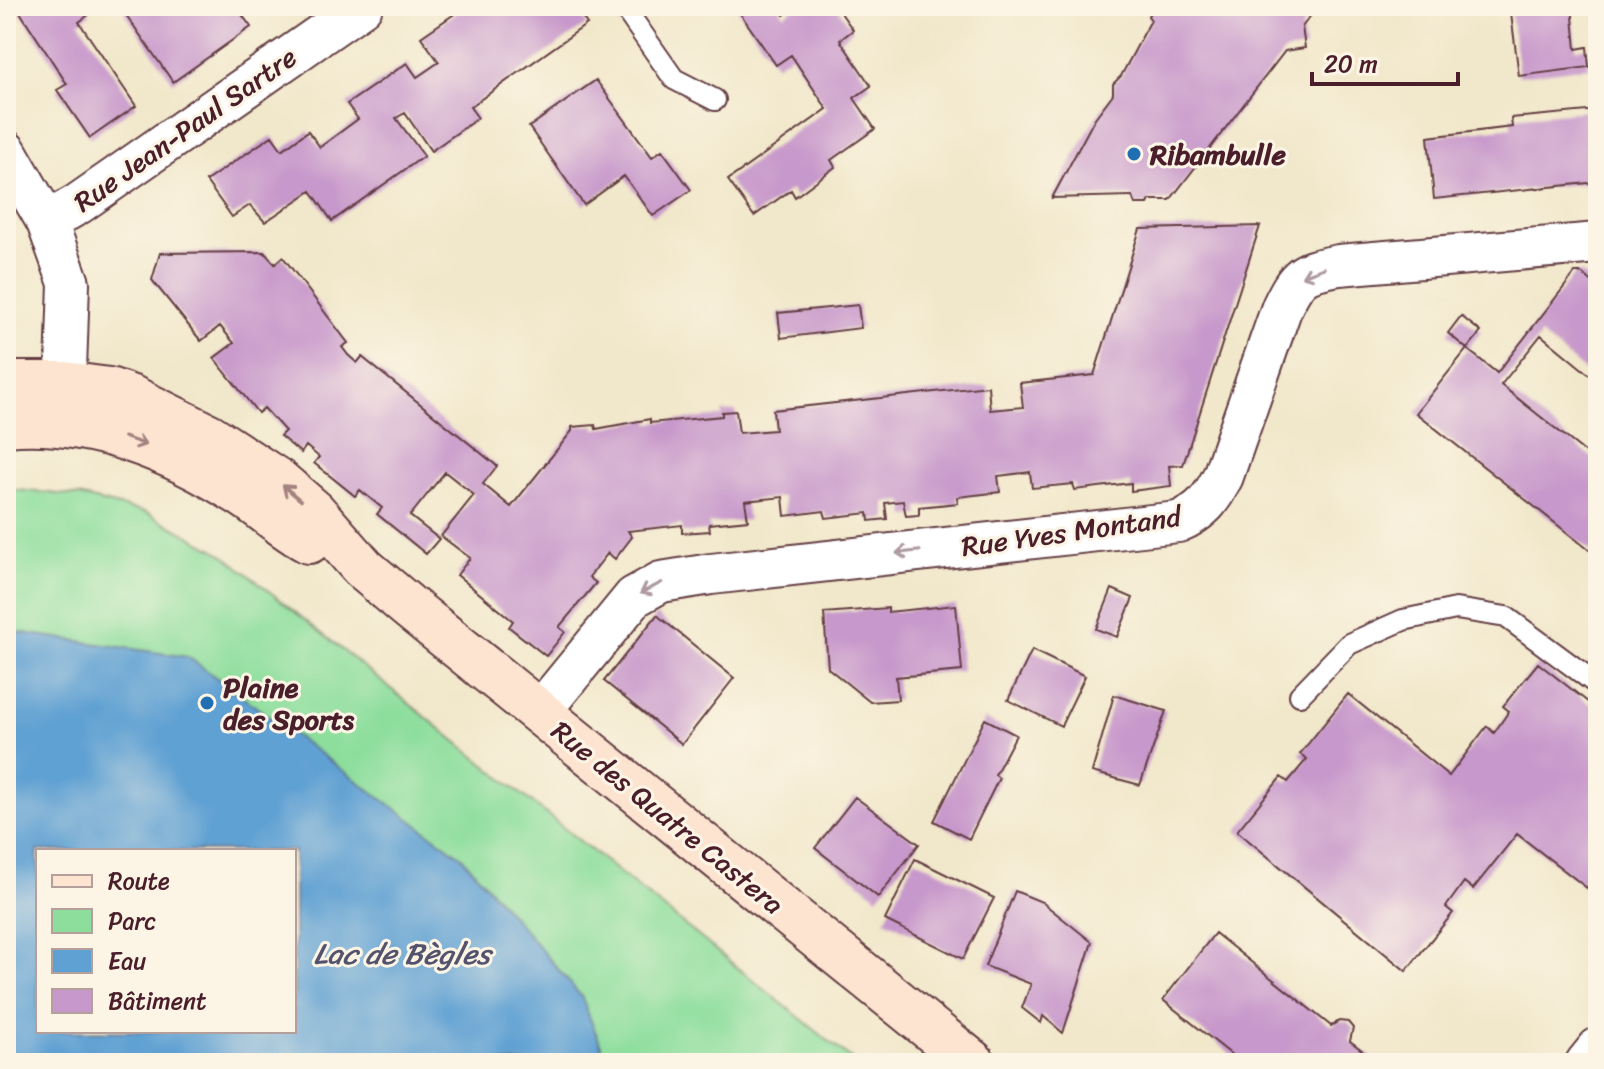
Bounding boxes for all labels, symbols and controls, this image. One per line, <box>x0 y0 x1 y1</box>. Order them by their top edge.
street label: Rue Jean-Paul Sartre <box>63 34 307 225</box>
scale bar <box>1312 36 1458 86</box>
text: 20 m <box>1324 43 1378 85</box>
place label: Ribambulle <box>1149 130 1287 179</box>
marker: Ribambulle <box>1125 145 1143 163</box>
one-way arrow <box>1301 266 1326 280</box>
one-way arrow <box>122 435 147 450</box>
one-way arrow <box>282 484 302 502</box>
street label: Rue Yves Montand <box>958 492 1186 571</box>
one-way arrow <box>895 545 922 560</box>
one-way arrow <box>640 581 663 597</box>
place label: Plaine des Sports <box>223 663 355 744</box>
marker: Plaine des Sports <box>198 694 216 712</box>
street label: Rue des Quatre Castera <box>540 708 795 927</box>
legend <box>36 849 296 1033</box>
text: Route <box>108 860 170 902</box>
text: Parc <box>108 900 156 942</box>
water label: Lac de Bègles <box>313 927 494 981</box>
text: Eau <box>108 940 146 982</box>
text: Bâtiment <box>108 980 207 1022</box>

